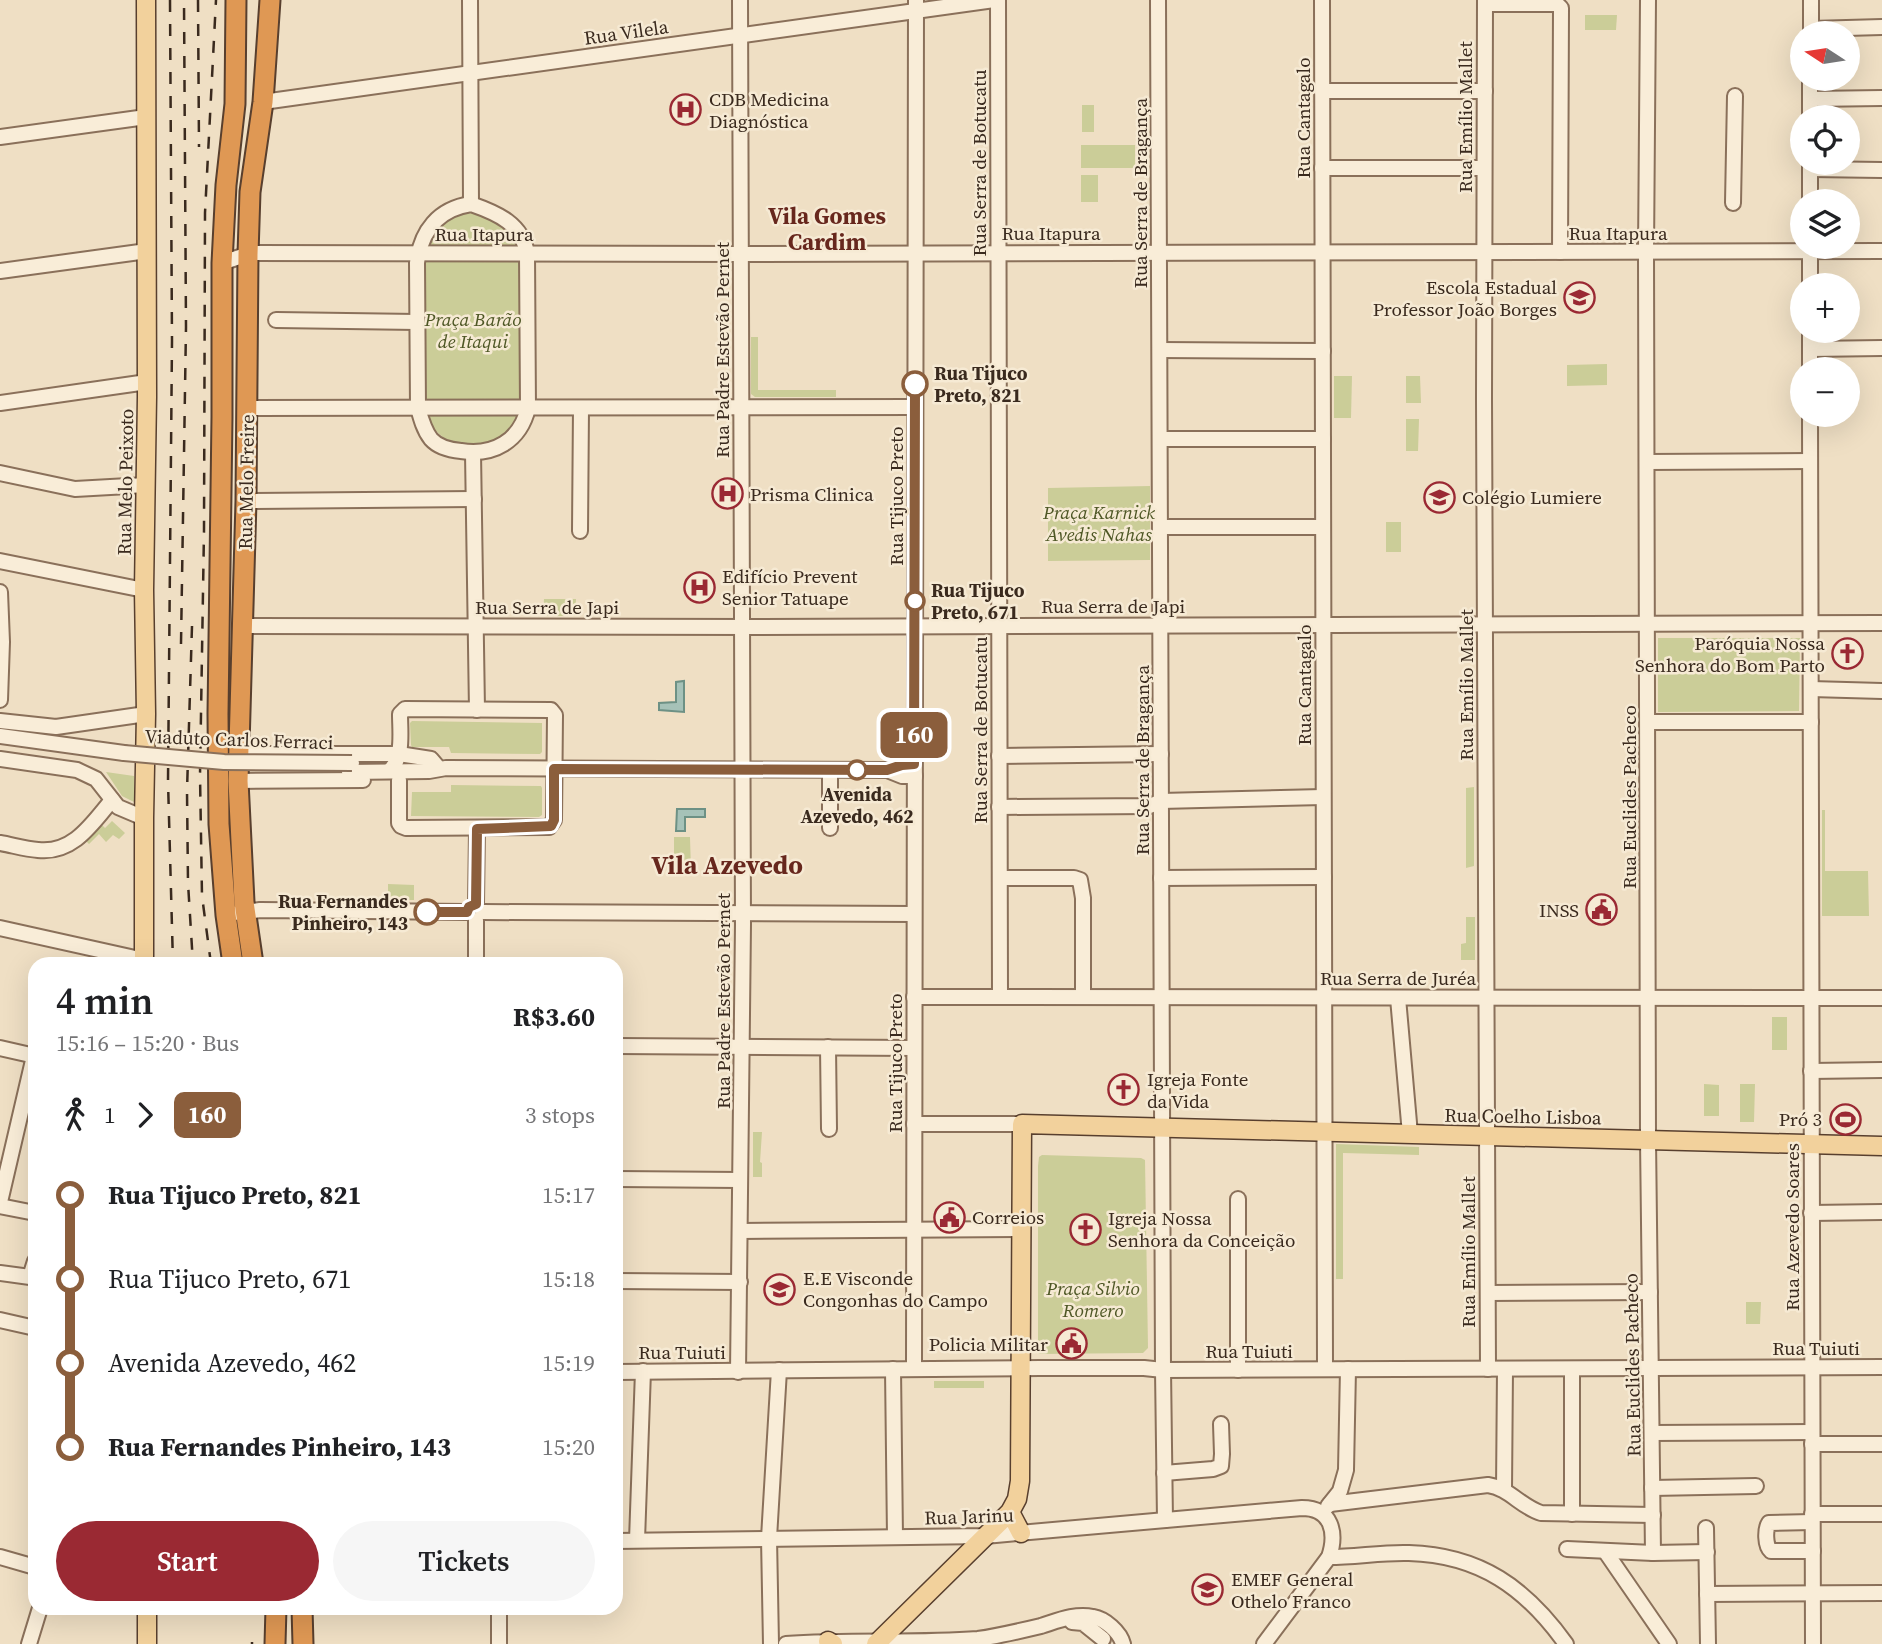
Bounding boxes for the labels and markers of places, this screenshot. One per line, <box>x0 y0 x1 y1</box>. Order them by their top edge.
place label: CDB Medicina Diagnóstica <box>709 86 830 134</box>
hospital icon: CDB Medicina Diagnóstica <box>669 93 703 127</box>
place label: Escola Estadual Professor João Borges <box>1373 274 1557 322</box>
school or university icon: Escola Estadual Professor João Borges <box>1563 281 1597 315</box>
place label: Rua Tijuco Preto, 821 <box>934 360 1028 408</box>
marker: Rua Tijuco Preto, 821 <box>902 371 928 397</box>
hospital icon: Prisma Clinica <box>710 477 744 511</box>
school or university icon: Colégio Lumiere <box>1422 480 1456 514</box>
place label: Prisma Clinica <box>750 481 874 507</box>
place label: Colégio Lumiere <box>1462 484 1602 510</box>
place label: Edifício Prevent Senior Tatuape <box>722 563 858 611</box>
hospital icon: Edifício Prevent Senior Tatuape <box>682 570 716 604</box>
place label: Rua Tijuco Preto, 671 <box>931 577 1025 625</box>
marker: Rua Tijuco Preto, 671 <box>905 591 925 611</box>
place label: Paróquia Nossa Senhora do Bom Parto <box>1635 630 1825 678</box>
church icon: Paróquia Nossa Senhora do Bom Parto <box>1831 637 1865 671</box>
marker: Avenida Azevedo, 462 <box>847 760 867 780</box>
place label: Avenida Azevedo, 462 <box>800 781 914 829</box>
place label: Rua Fernandes Pinheiro, 143 <box>278 888 408 936</box>
public building icon: INSS <box>1585 893 1619 927</box>
place label: INSS <box>1539 897 1579 923</box>
marker: Rua Fernandes Pinheiro, 143 <box>414 899 440 925</box>
place label: Igreja Fonte da Vida <box>1147 1066 1248 1114</box>
church icon: Igreja Fonte da Vida <box>1107 1073 1141 1107</box>
sports icon: Pró 3 <box>1828 1102 1862 1136</box>
place label: Pró 3 <box>1779 1106 1822 1132</box>
public building icon: Correios <box>932 1200 966 1234</box>
place label: Correios <box>972 1204 1044 1230</box>
place label: Igreja Nossa Senhora da Conceição <box>1108 1205 1295 1253</box>
church icon: Igreja Nossa Senhora da Conceição <box>1068 1212 1102 1246</box>
place label: E.E Visconde Congonhas do Campo <box>803 1265 988 1313</box>
school or university icon: E.E Visconde Congonhas do Campo <box>763 1272 797 1306</box>
public building icon: Policia Militar <box>1054 1327 1088 1361</box>
place label: Policia Militar <box>929 1331 1048 1357</box>
place label: EMEF General Othelo Franco <box>1231 1566 1354 1614</box>
school or university icon: EMEF General Othelo Franco <box>1191 1573 1225 1607</box>

